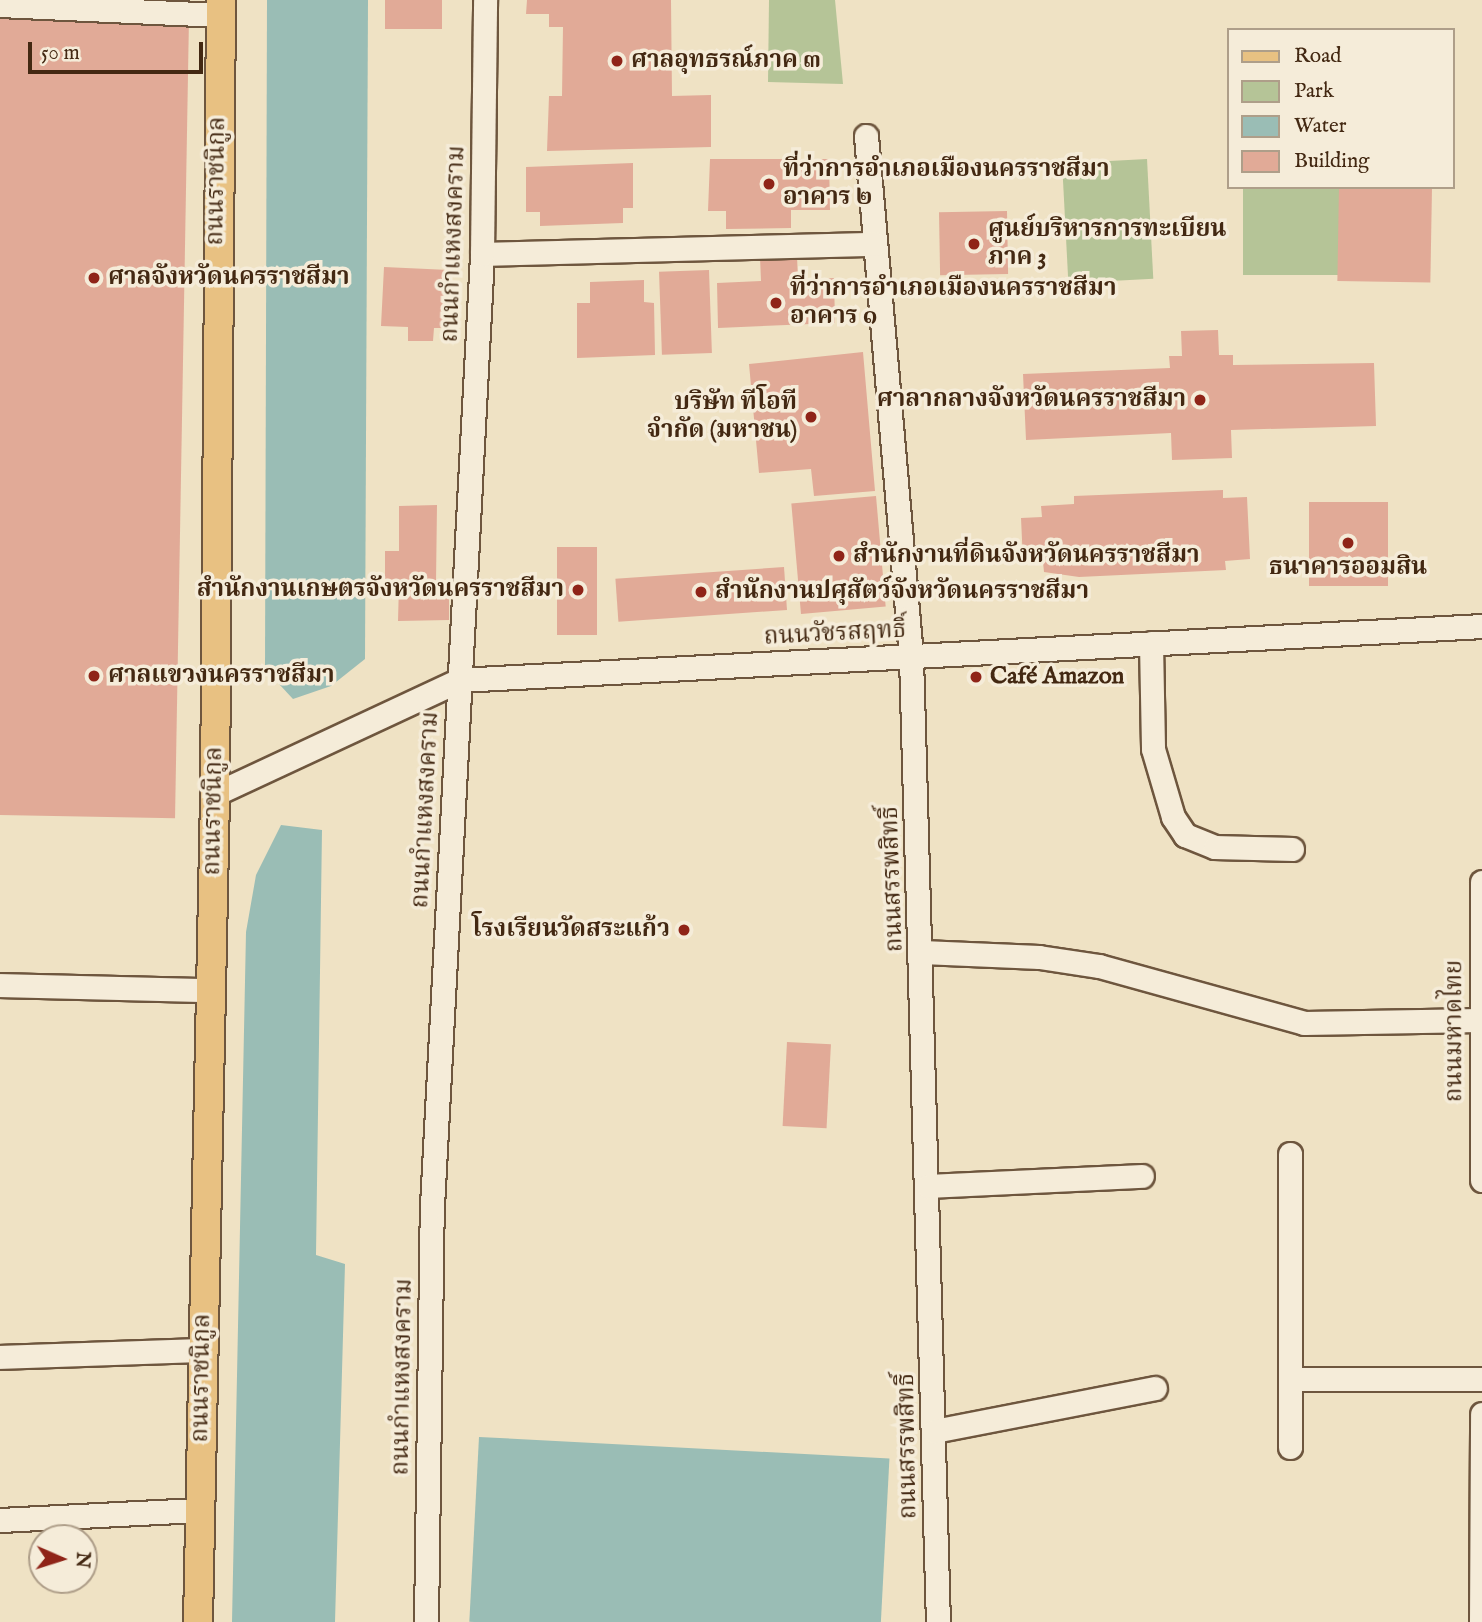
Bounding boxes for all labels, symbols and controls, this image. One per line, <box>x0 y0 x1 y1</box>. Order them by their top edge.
scale bar <box>32 28 206 72</box>
legend <box>1226 28 1454 189</box>
text: 50 m <box>41 40 80 67</box>
text: Road <box>1294 43 1341 70</box>
place label: ศาลอุทธรณ์ภาค ๓ <box>631 47 821 75</box>
marker: ศาลอุทธรณ์ภาค ๓ <box>609 53 625 69</box>
text: Park <box>1294 78 1334 105</box>
text: Water <box>1294 113 1346 140</box>
street label: ถนนราชนิกูล <box>201 116 233 246</box>
street label: ถนนกำแหงสงคราม <box>436 145 472 343</box>
text: Building <box>1294 148 1369 175</box>
place label: ที่ว่าการอำเภอเมืองนครราชสีมา อาคาร ๒ <box>783 156 1109 212</box>
marker: ที่ว่าการอำเภอเมืองนครราชสีมา อาคาร ๒ <box>761 176 777 192</box>
place label: ศูนย์บริหารการทะเบียน ภาค 3 <box>988 216 1226 272</box>
marker: ศูนย์บริหารการทะเบียน ภาค 3 <box>966 236 982 252</box>
place label: ศาลจังหวัดนครราชสีมา <box>108 264 350 292</box>
marker: ศาลจังหวัดนครราชสีมา <box>86 270 102 286</box>
place label: ที่ว่าการอำเภอเมืองนครราชสีมา อาคาร ๑ <box>790 275 1116 331</box>
marker: ที่ว่าการอำเภอเมืองนครราชสีมา อาคาร ๑ <box>768 295 784 311</box>
place label: ศาลากลางจังหวัดนครราชสีมา <box>877 386 1186 414</box>
place label: บริษัท ทีโอที จำกัด (มหาชน) <box>647 389 797 445</box>
marker: ศาลากลางจังหวัดนครราชสีมา <box>1192 392 1208 408</box>
marker: บริษัท ทีโอที จำกัด (มหาชน) <box>803 409 819 425</box>
marker: ธนาคารออมสิน <box>1340 535 1356 551</box>
place label: สำนักงานที่ดินจังหวัดนครราชสีมา <box>853 542 1199 570</box>
marker: สำนักงานที่ดินจังหวัดนครราชสีมา <box>831 548 847 564</box>
place label: ธนาคารออมสิน <box>1269 554 1427 582</box>
place label: สำนักงานเกษตรจังหวัดนครราชสีมา <box>197 576 564 604</box>
place label: สำนักงานปศุสัตว์จังหวัดนครราชสีมา <box>715 578 1089 606</box>
marker: สำนักงานเกษตรจังหวัดนครราชสีมา <box>570 582 586 598</box>
marker: สำนักงานปศุสัตว์จังหวัดนครราชสีมา <box>693 584 709 600</box>
street label: ถนนวัชรสฤทธิ์ <box>763 616 907 652</box>
place label: ศาลแขวงนครราชสีมา <box>108 662 335 690</box>
place label: Café Amazon <box>990 663 1124 691</box>
marker: ศาลแขวงนครราชสีมา <box>86 668 102 684</box>
marker: Café Amazon <box>968 669 984 685</box>
street label: ถนนกำแหงสงคราม <box>406 711 446 909</box>
street label: ถนนราชนิกูล <box>198 746 230 876</box>
street label: ถนนสรรพสิทธิ์ <box>876 805 910 953</box>
place label: โรงเรียนวัดสระแก้ว <box>472 916 670 944</box>
marker: โรงเรียนวัดสระแก้ว <box>676 922 692 938</box>
street label: ถนนมหาดไทย <box>1441 960 1469 1102</box>
street label: ถนนกำแหงสงคราม <box>387 1278 419 1476</box>
street label: ถนนราชนิกูล <box>186 1313 218 1443</box>
street label: ถนนสรรพสิทธิ์ <box>892 1373 924 1519</box>
north arrow <box>28 1524 98 1594</box>
text: N <box>70 1551 94 1569</box>

